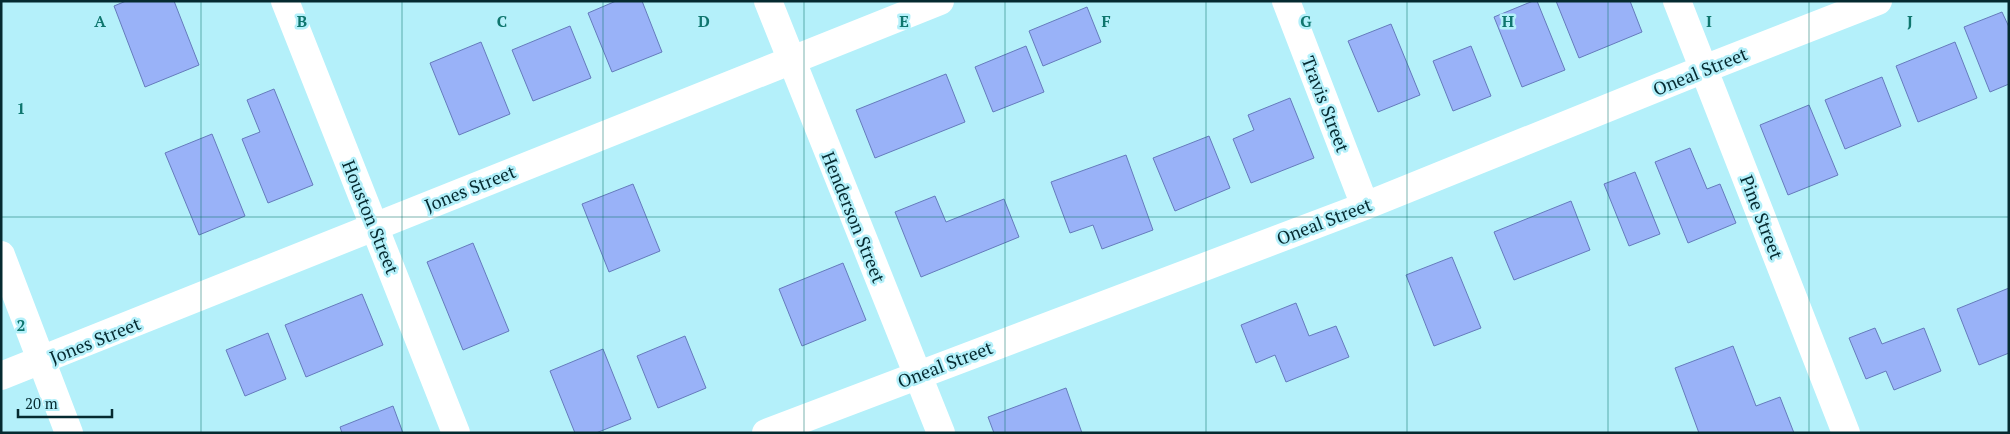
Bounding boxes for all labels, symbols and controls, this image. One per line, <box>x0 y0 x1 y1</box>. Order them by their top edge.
text: A <box>94 10 106 32</box>
text: B <box>297 10 307 32</box>
text: C <box>497 10 507 32</box>
text: D <box>698 10 710 32</box>
text: E <box>899 10 909 32</box>
text: F <box>1101 10 1111 32</box>
text: G <box>1300 10 1312 32</box>
text: H <box>1502 10 1514 32</box>
text: I <box>1706 10 1712 32</box>
text: J <box>1907 10 1913 32</box>
street label: Oneal Street <box>1649 41 1751 101</box>
street label: Travis Street <box>1297 52 1355 156</box>
text: 1 <box>16 97 26 119</box>
street label: Henderson Street <box>817 148 891 287</box>
street label: Houston Street <box>337 156 405 278</box>
street label: Jones Street <box>421 159 519 217</box>
street label: Pine Street <box>1735 171 1789 263</box>
street label: Oneal Street <box>1273 192 1375 250</box>
street label: Jones Street <box>46 311 144 369</box>
text: 2 <box>16 314 26 336</box>
street label: Oneal Street <box>894 335 996 393</box>
scale bar <box>18 386 111 418</box>
text: 20 m <box>25 393 58 413</box>

